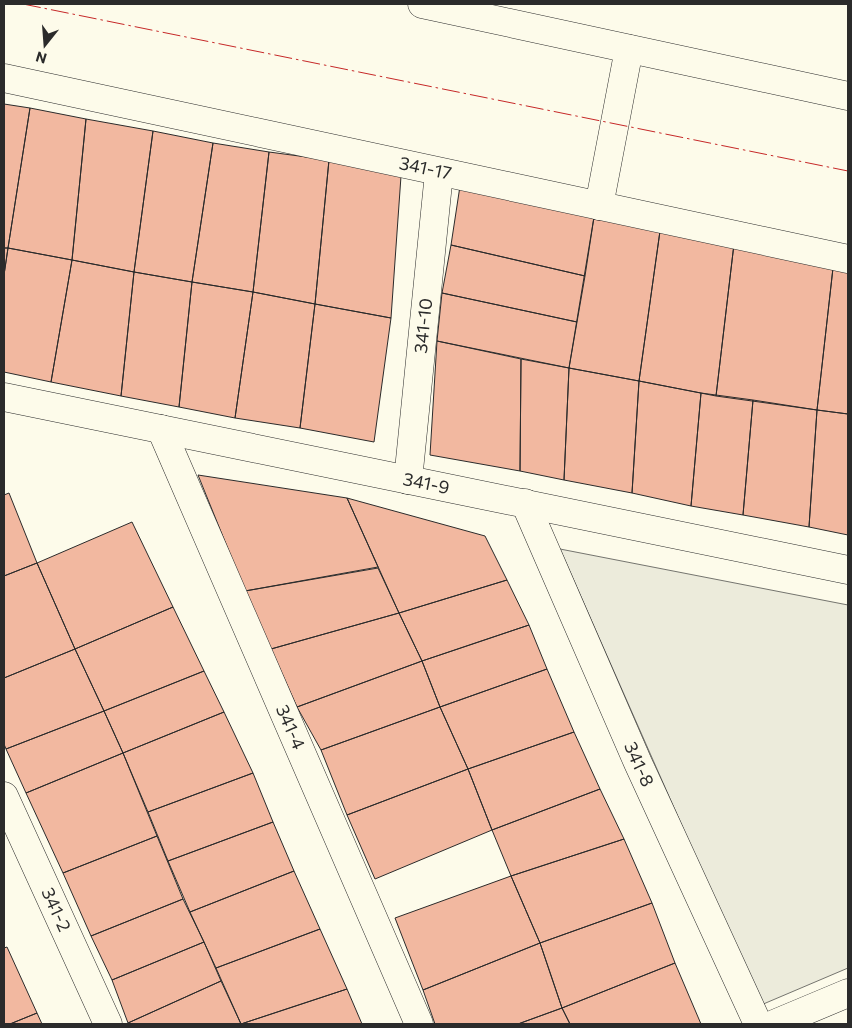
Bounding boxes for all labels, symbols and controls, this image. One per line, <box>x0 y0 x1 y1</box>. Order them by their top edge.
north arrow <box>20 20 70 70</box>
text: N <box>34 48 49 68</box>
street label: 341-17 <box>397 151 454 184</box>
street label: 341-10 <box>409 297 436 354</box>
street label: 341-9 <box>401 467 452 498</box>
street label: 341-4 <box>272 701 311 753</box>
street label: 341-8 <box>620 738 659 790</box>
street label: 341-2 <box>37 884 76 935</box>

